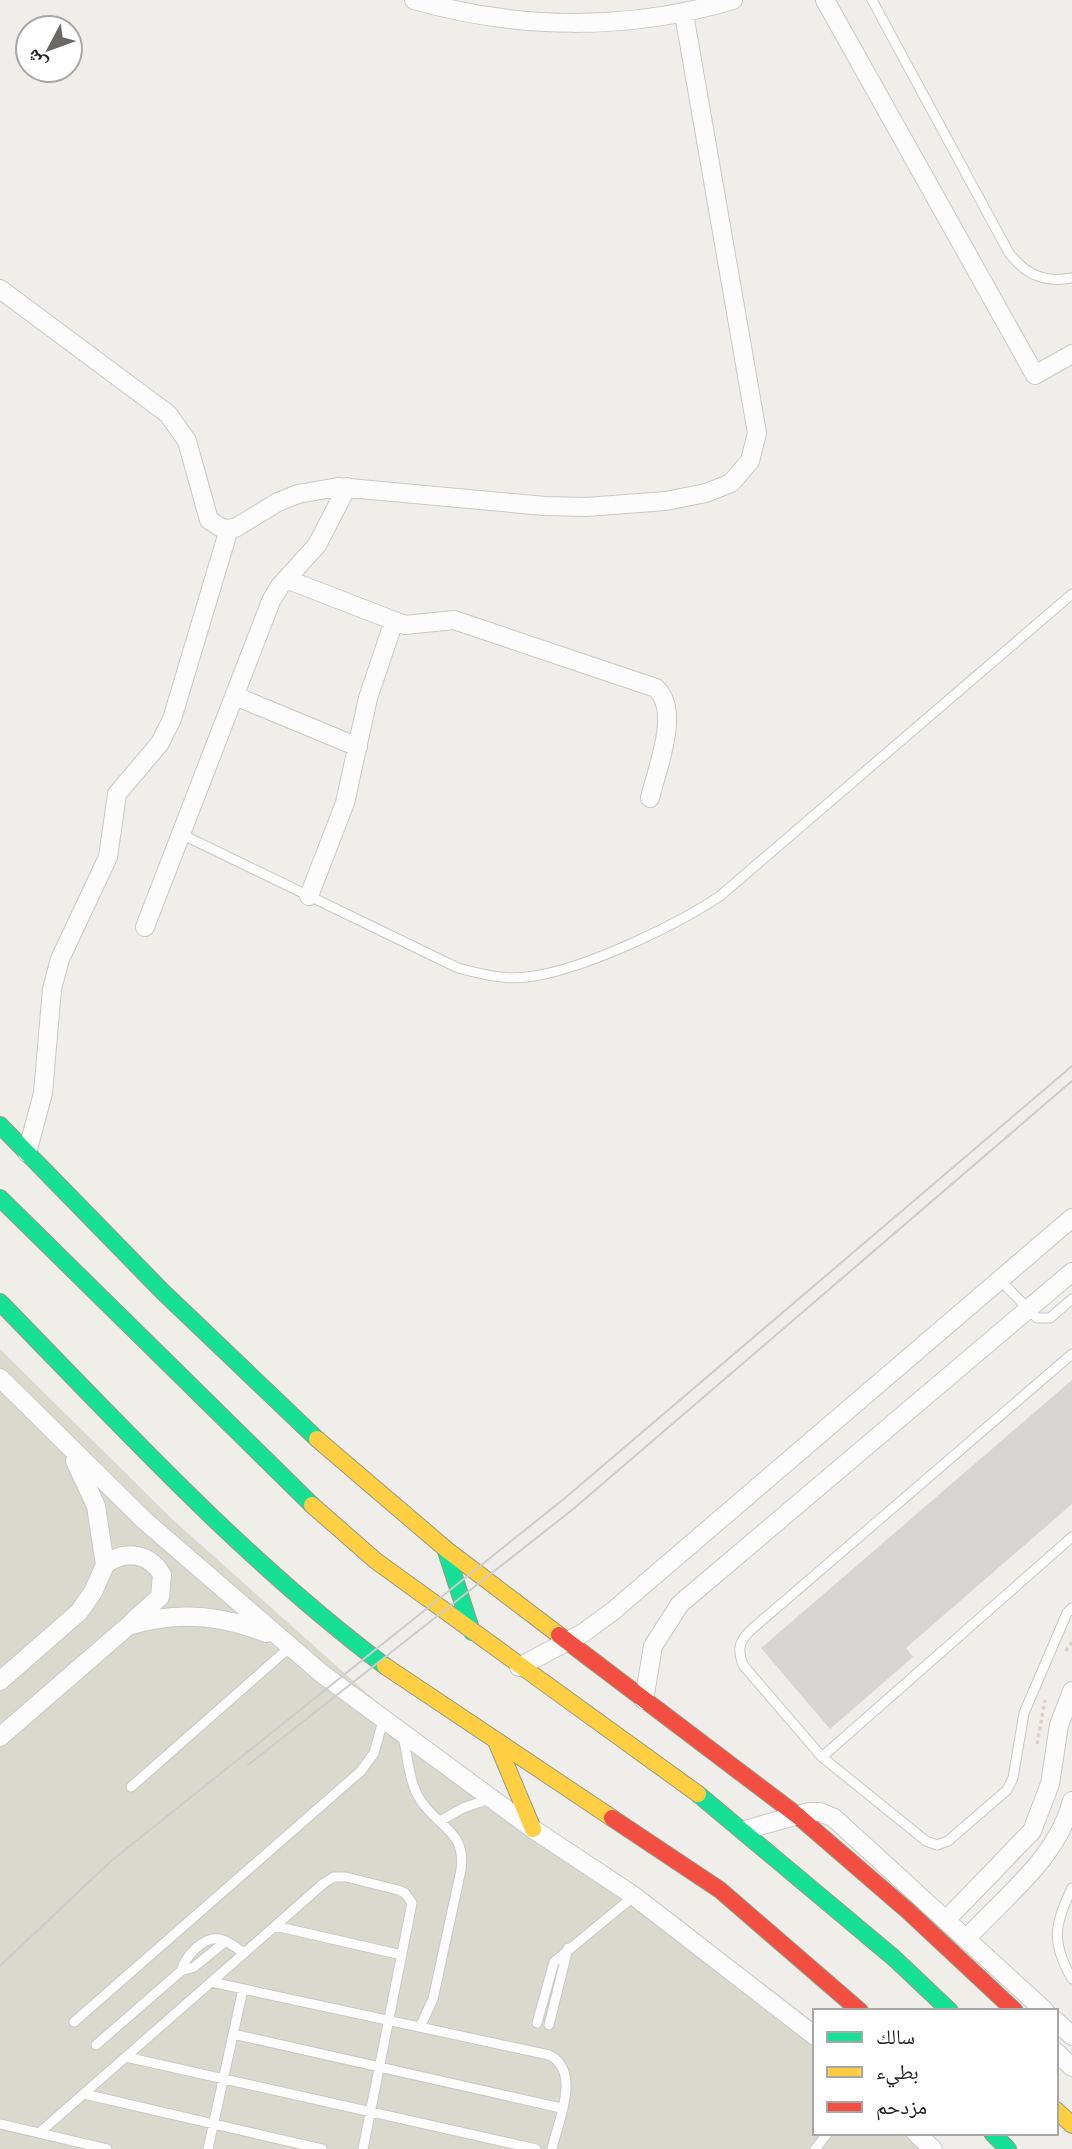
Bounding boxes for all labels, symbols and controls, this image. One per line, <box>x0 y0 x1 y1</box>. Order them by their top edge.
north arrow <box>14 14 84 84</box>
text: ش <box>21 45 52 75</box>
legend <box>813 2009 1058 2135</box>
text: سالك <box>876 2024 915 2049</box>
text: بطيء <box>876 2059 919 2088</box>
text: مزدحم <box>876 2094 927 2121</box>

